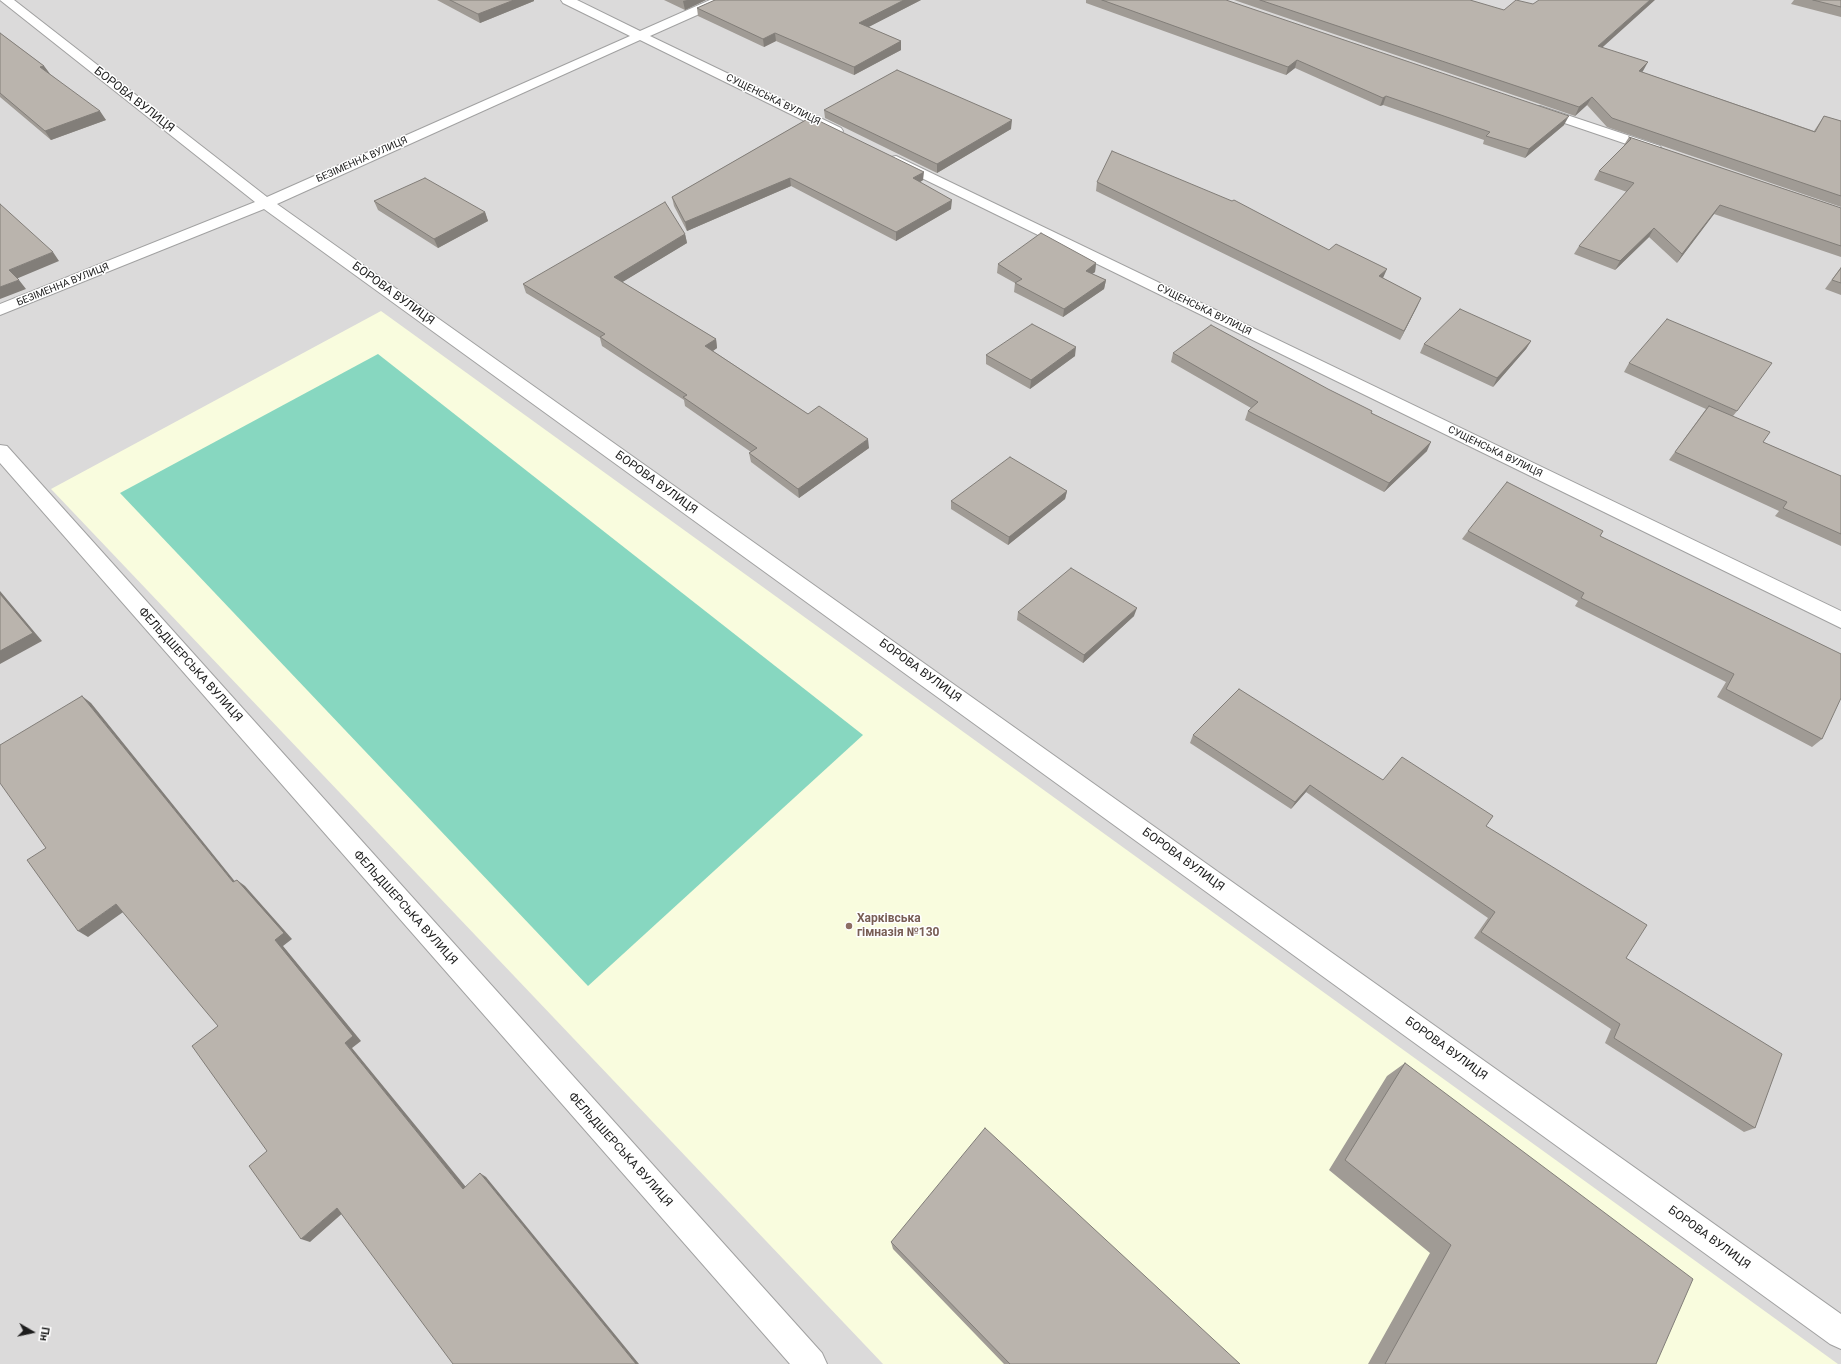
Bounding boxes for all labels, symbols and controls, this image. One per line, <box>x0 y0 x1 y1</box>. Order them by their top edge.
street label: БОРОВА ВУЛИЦЯ <box>91 64 177 136</box>
street label: СУЩЕНСЬКА ВУЛИЦЯ <box>724 72 822 128</box>
street label: БЕЗІМЕННА ВУЛИЦЯ <box>315 134 409 186</box>
street label: БОРОВА ВУЛИЦЯ <box>349 259 437 329</box>
street label: БЕЗІМЕННА ВУЛИЦЯ <box>15 261 111 309</box>
street label: СУЩЕНСЬКА ВУЛИЦЯ <box>1155 282 1253 338</box>
street label: СУЩЕНСЬКА ВУЛИЦЯ <box>1446 424 1544 480</box>
street label: БОРОВА ВУЛИЦЯ <box>612 448 700 518</box>
street label: ФЕЛЬДШЕРСЬКА ВУЛИЦЯ <box>135 605 245 725</box>
street label: БОРОВА ВУЛИЦЯ <box>876 636 964 706</box>
street label: БОРОВА ВУЛИЦЯ <box>1139 825 1227 895</box>
street label: ФЕЛЬДШЕРСЬКА ВУЛИЦЯ <box>350 848 460 968</box>
place label: Харківська гімназія №130 <box>857 912 939 940</box>
marker: Харківська гімназія №130 <box>844 921 854 931</box>
street label: БОРОВА ВУЛИЦЯ <box>1402 1014 1490 1084</box>
street label: ФЕЛЬДШЕРСЬКА ВУЛИЦЯ <box>565 1090 675 1210</box>
street label: БОРОВА ВУЛИЦЯ <box>1665 1203 1753 1273</box>
north arrow <box>12 1312 52 1352</box>
text: Пн <box>37 1326 52 1342</box>

